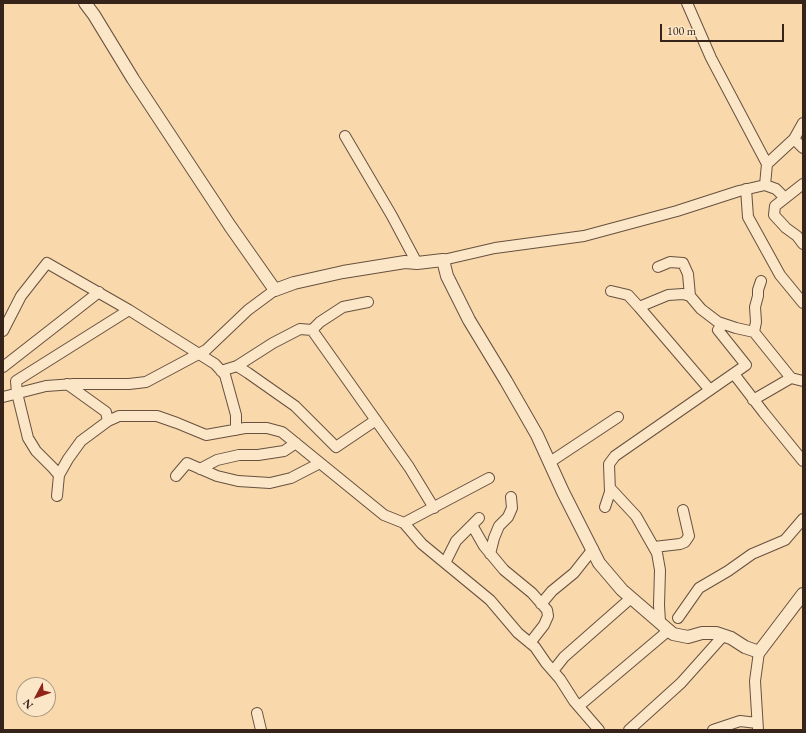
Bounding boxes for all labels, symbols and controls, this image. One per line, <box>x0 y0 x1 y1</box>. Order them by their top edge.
scale bar <box>662 16 786 42</box>
text: 100 m <box>667 23 696 39</box>
north arrow <box>16 677 56 717</box>
text: N <box>19 696 36 712</box>

